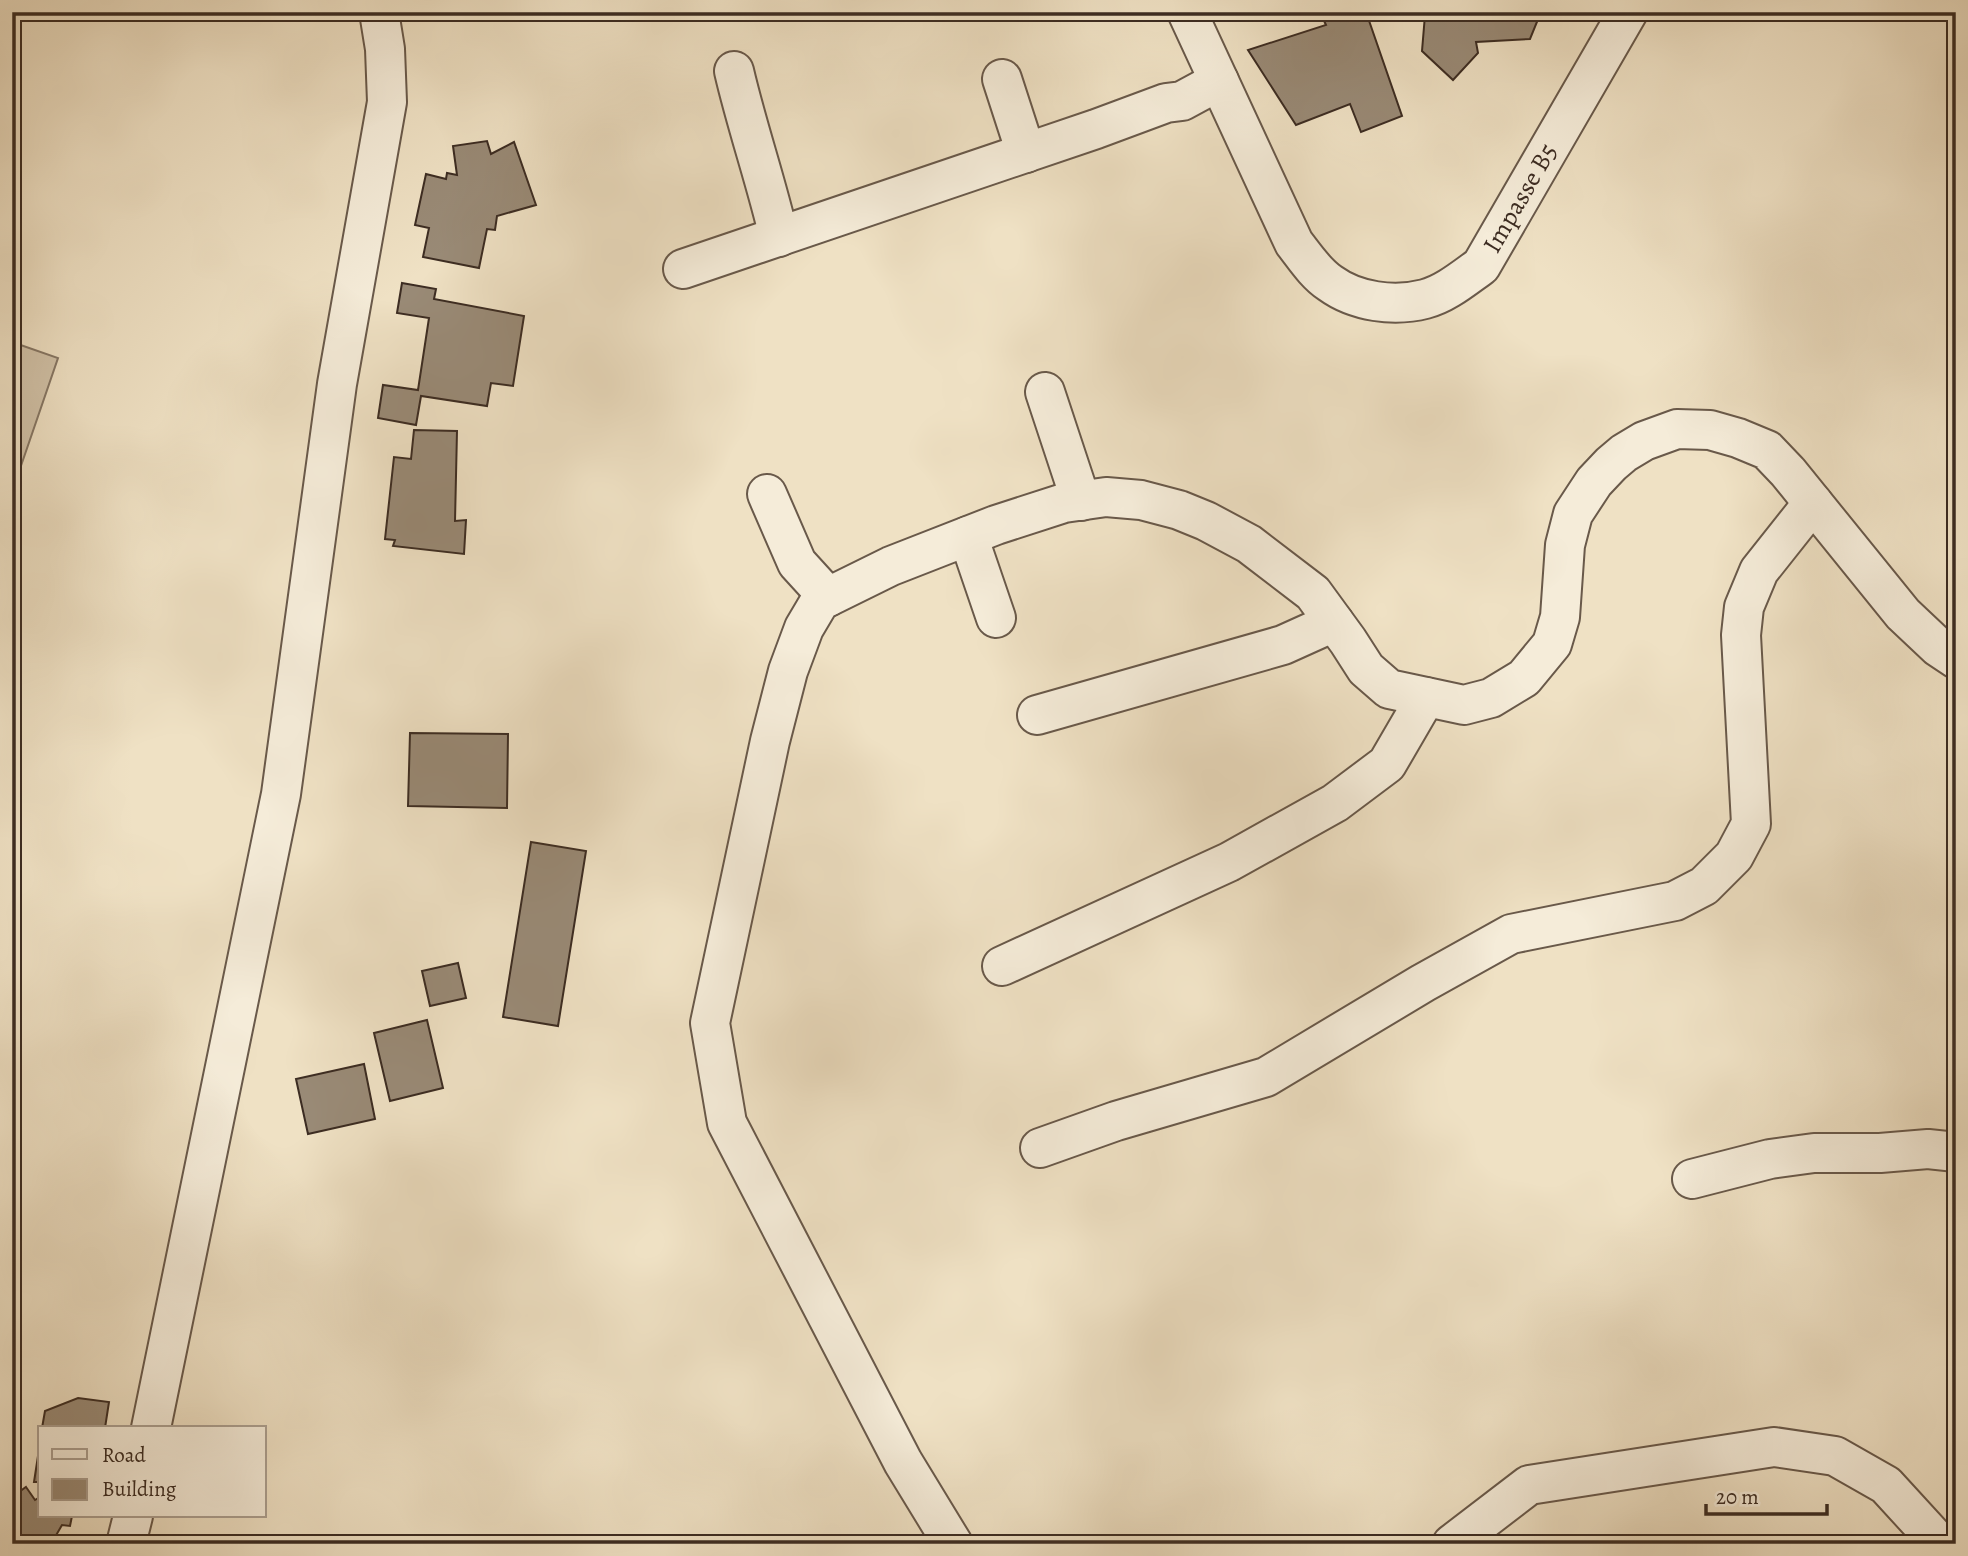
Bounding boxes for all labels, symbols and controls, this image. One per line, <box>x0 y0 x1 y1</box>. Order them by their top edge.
street label: Impasse B5 <box>1475 137 1565 259</box>
legend <box>38 1426 266 1518</box>
text: Road <box>102 1441 146 1469</box>
scale bar <box>1706 1472 1826 1516</box>
text: Building <box>102 1475 177 1503</box>
text: 20 m <box>1716 1483 1759 1511</box>

